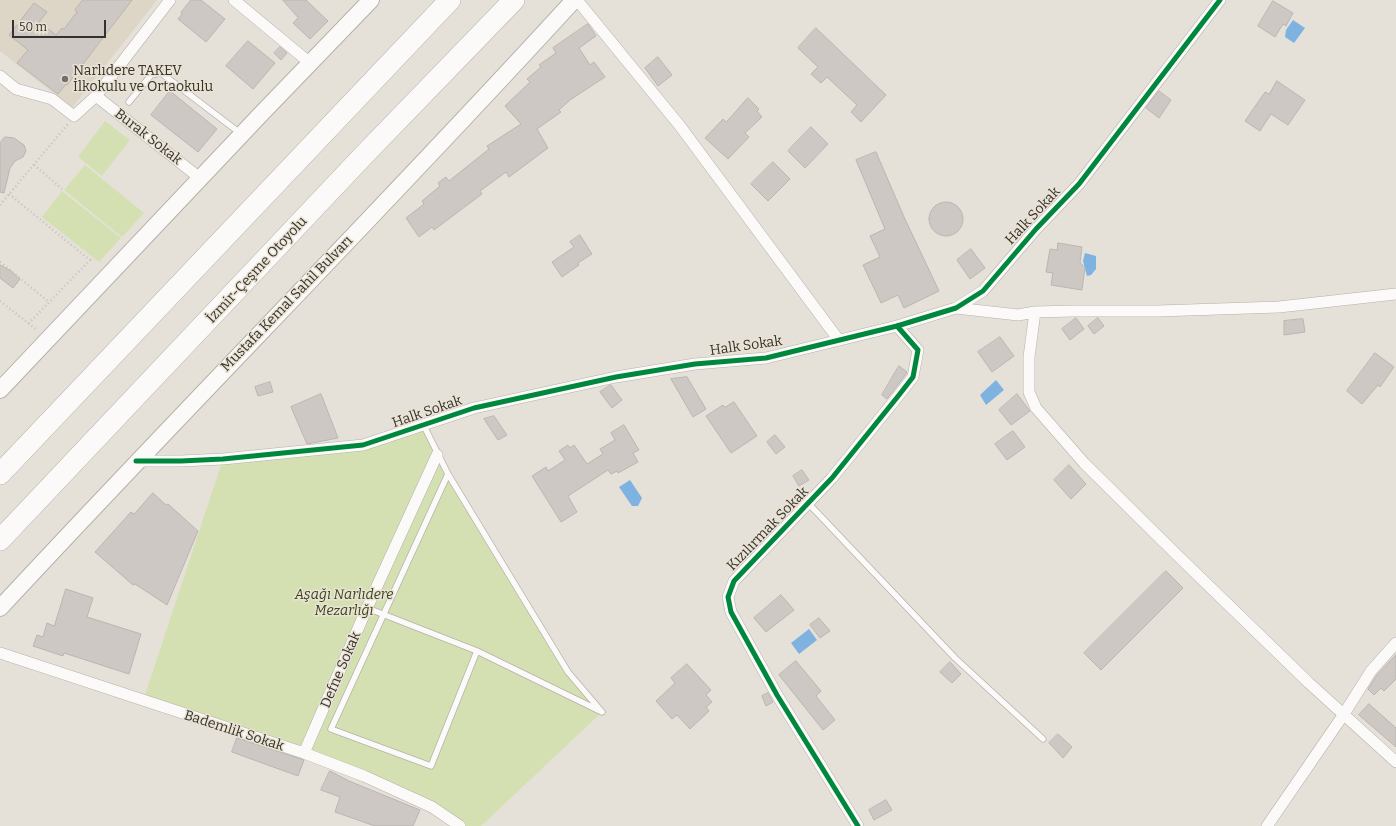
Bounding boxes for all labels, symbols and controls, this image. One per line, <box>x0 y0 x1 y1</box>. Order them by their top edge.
scale bar <box>14 12 108 38</box>
text: 50 m <box>19 20 47 34</box>
place label: Narlıdere TAKEV İlkokulu ve Ortaokulu <box>73 63 213 96</box>
marker: Narlıdere TAKEV İlkokulu ve Ortaokulu <box>60 74 70 84</box>
street label: Burak Sokak <box>111 105 185 169</box>
street label: Halk Sokak <box>1002 184 1064 248</box>
street label: İzmir-Çeşme Otoyolu <box>203 213 311 327</box>
street label: Mustafa Kemal Sahil Bulvarı <box>218 233 356 375</box>
street label: Halk Sokak <box>709 333 783 359</box>
street label: Halk Sokak <box>390 392 464 432</box>
street label: Kızılırmak Sokak <box>724 484 812 574</box>
park label: Aşağı Narlıdere Mezarlığı <box>295 587 393 620</box>
street label: Defne Sokak <box>317 629 365 711</box>
street label: Bademlik Sokak <box>182 707 286 755</box>

